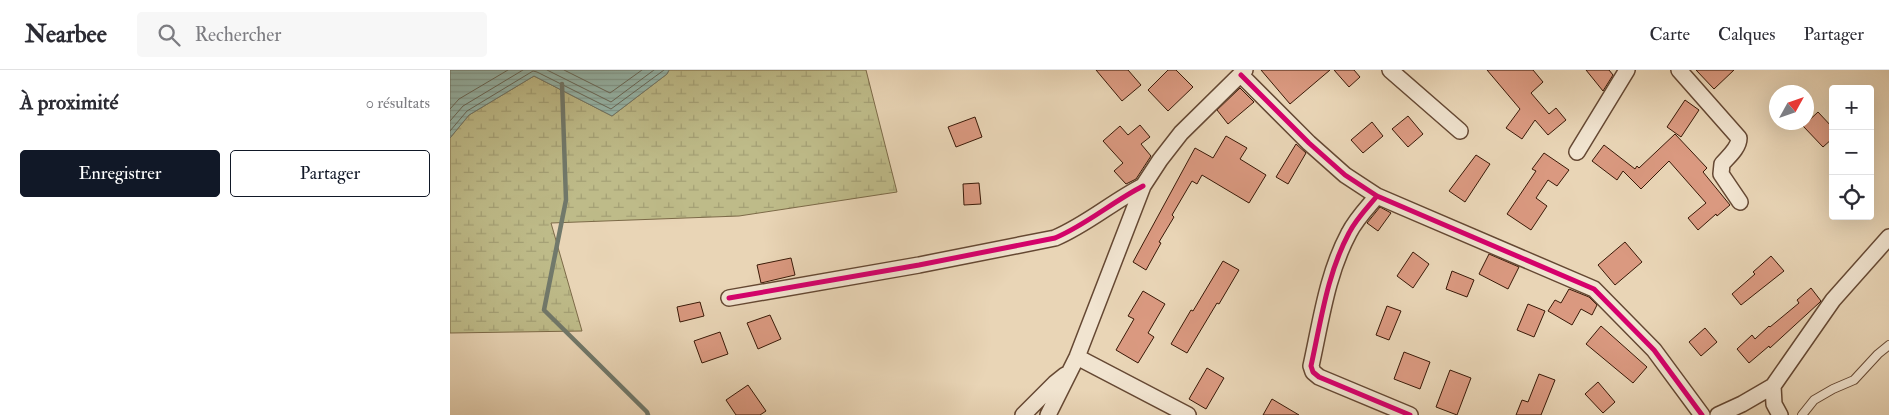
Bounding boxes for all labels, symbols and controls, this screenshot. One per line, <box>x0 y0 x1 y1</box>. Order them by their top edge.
search box <box>137 12 487 57</box>
text: Nearbee <box>25 19 107 50</box>
icon: search <box>155 21 183 49</box>
text: Rechercher <box>195 23 281 47</box>
text: Carte <box>1649 23 1690 46</box>
text: Calques <box>1718 23 1775 46</box>
text: Partager <box>1803 23 1864 46</box>
north arrow <box>1769 85 1814 130</box>
map controls <box>1829 85 1874 220</box>
button: + <box>1829 85 1874 130</box>
text: À proximité <box>20 89 118 116</box>
text: 0 résultats <box>366 93 430 113</box>
button: − <box>1829 130 1874 175</box>
button: Enregistrer <box>20 150 220 197</box>
button: Partager <box>230 150 430 197</box>
button: locate <box>1829 175 1874 220</box>

